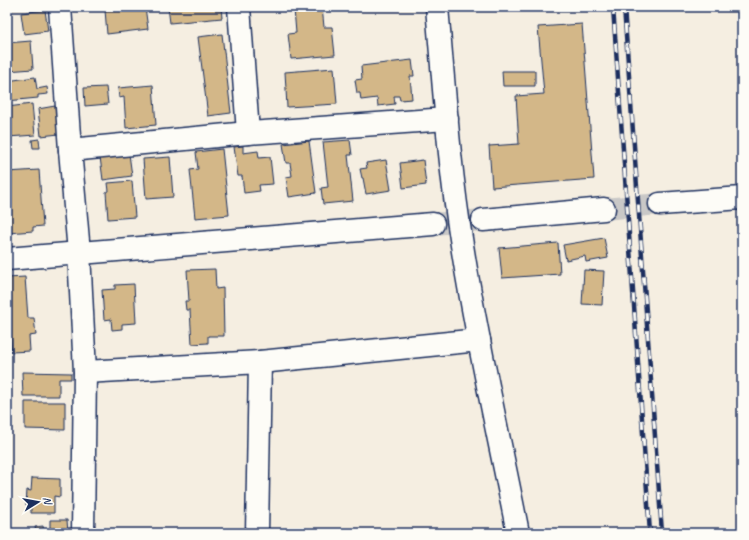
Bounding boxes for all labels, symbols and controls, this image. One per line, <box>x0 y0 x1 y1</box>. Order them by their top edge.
north arrow <box>18 482 58 522</box>
text: N <box>40 495 56 507</box>

